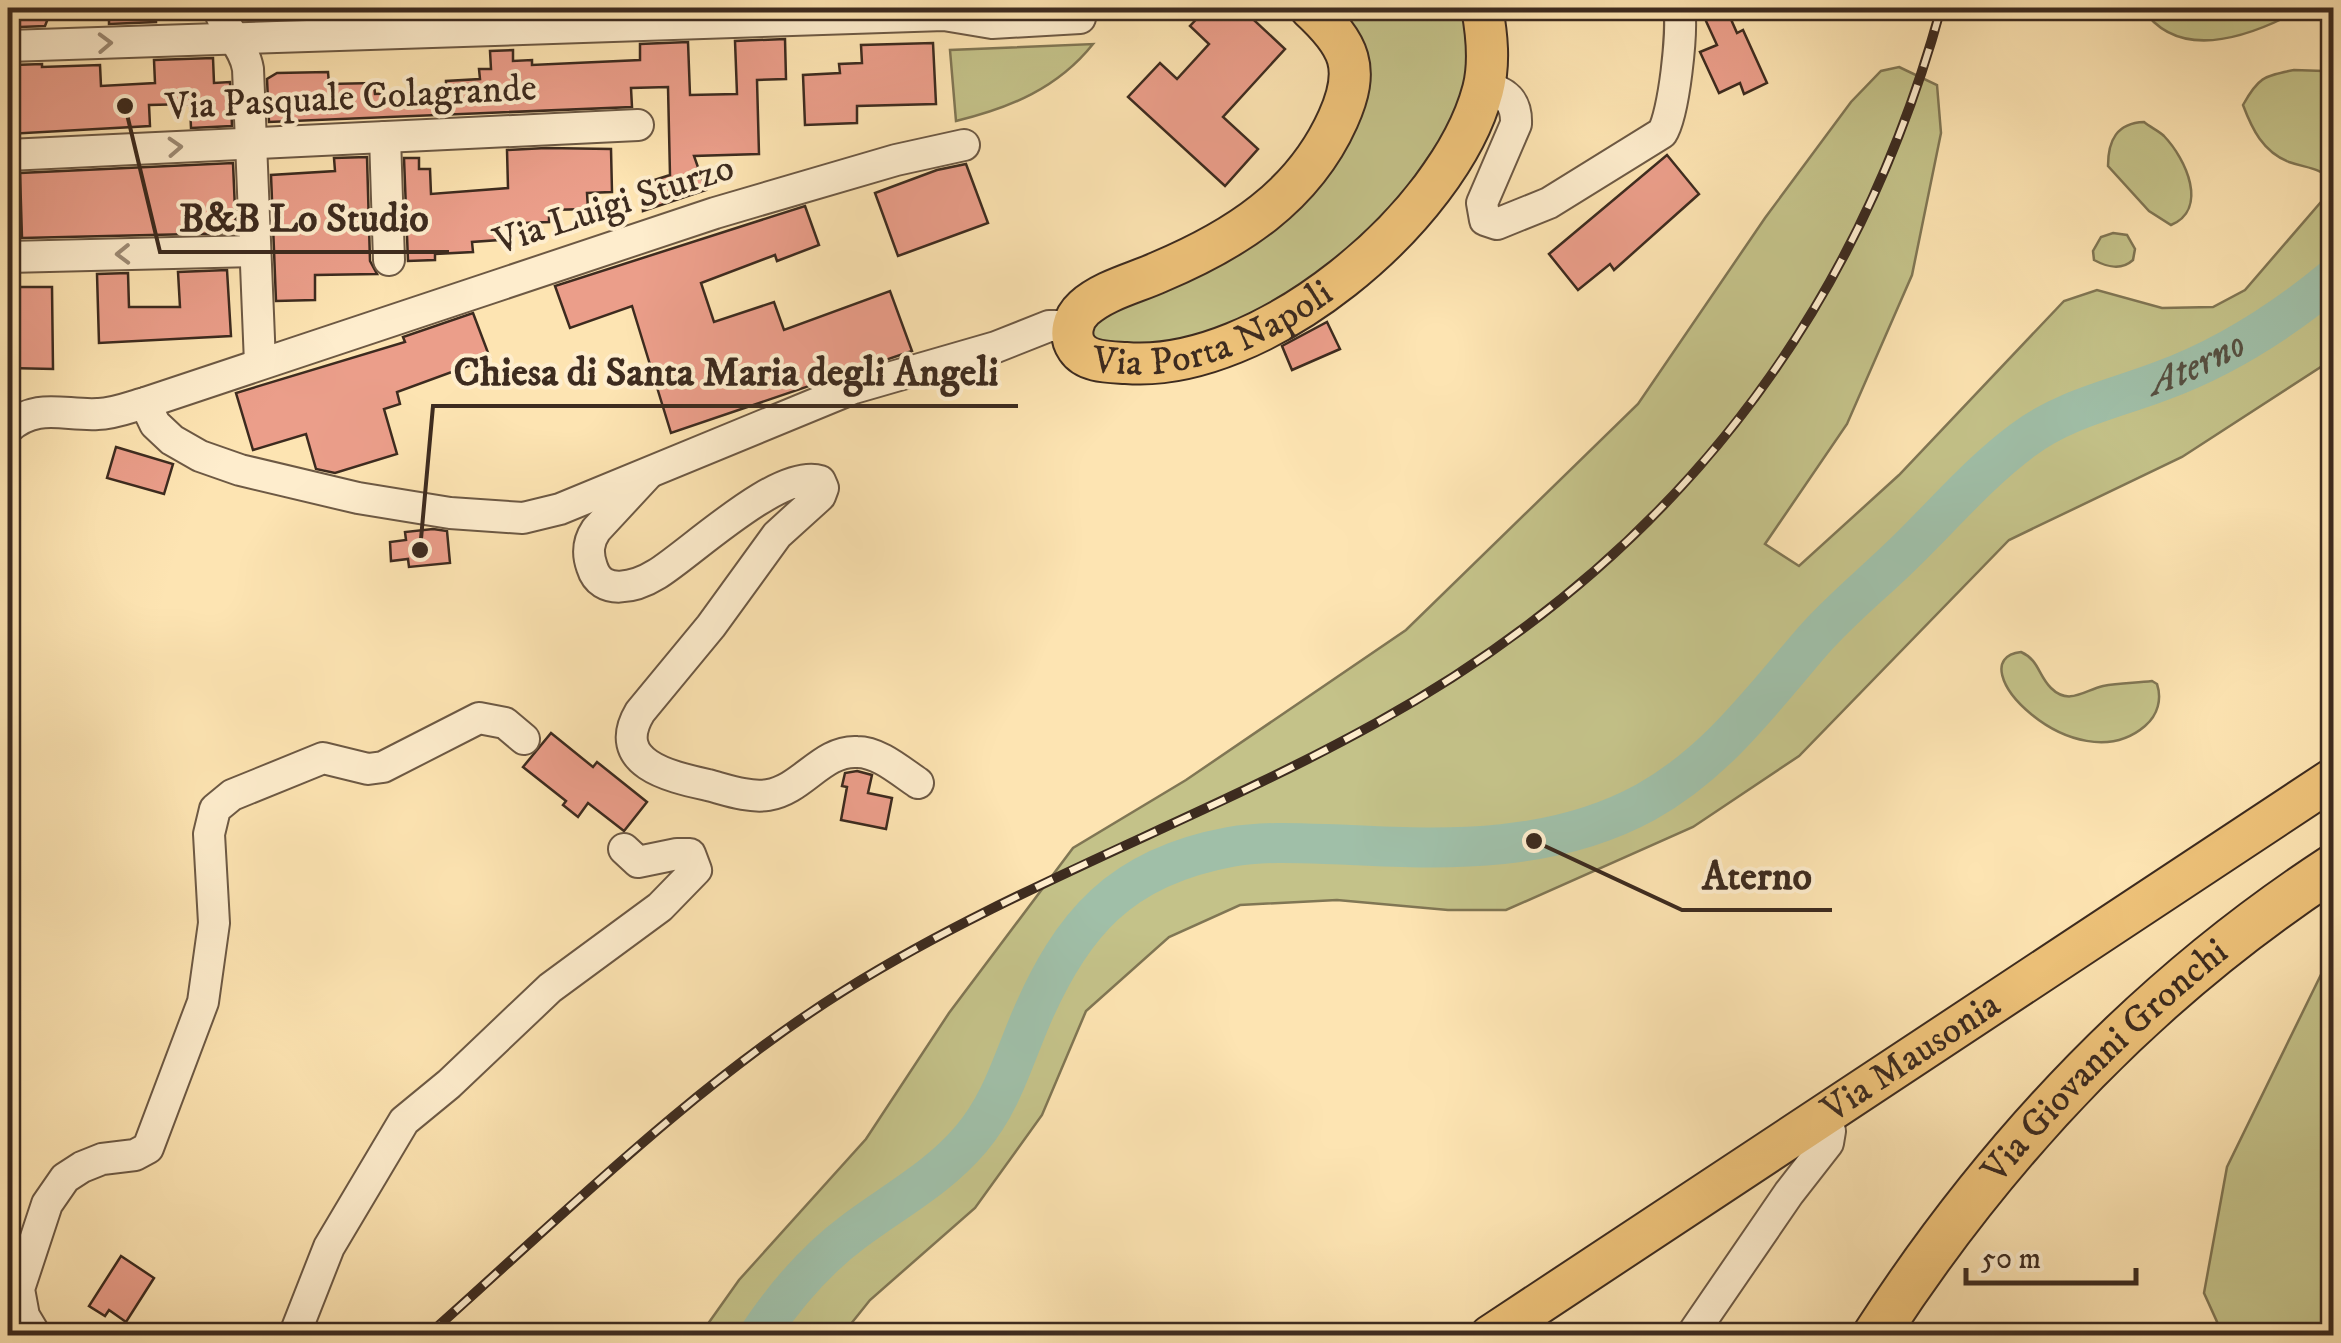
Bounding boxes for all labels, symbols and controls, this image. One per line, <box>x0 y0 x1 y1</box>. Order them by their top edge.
one-way arrow <box>97 32 113 53</box>
street label: Via Pasquale Colagrande <box>163 64 538 132</box>
one-way arrow <box>167 137 183 158</box>
street label: Via Luigi Sturzo <box>487 144 740 267</box>
callout: B&B Lo Studio <box>160 182 449 252</box>
text: B&B Lo Studio <box>179 195 429 245</box>
one-way arrow <box>114 244 130 265</box>
street label: Via Porta Napoli <box>1089 270 1343 388</box>
water label: Aterno <box>2138 320 2255 410</box>
callout: Chiesa di Santa Maria degli Angeli <box>433 336 1018 406</box>
text: Chiesa di Santa Maria degli Angeli <box>453 349 999 399</box>
callout: Aterno <box>1682 840 1832 910</box>
text: Aterno <box>1701 853 1812 903</box>
street label: Via Giovanni Gronchi <box>1971 928 2238 1194</box>
street label: Via Mausonia <box>1812 981 2010 1134</box>
scale bar <box>1966 1223 2136 1285</box>
text: 50 m <box>1981 1241 2041 1278</box>

